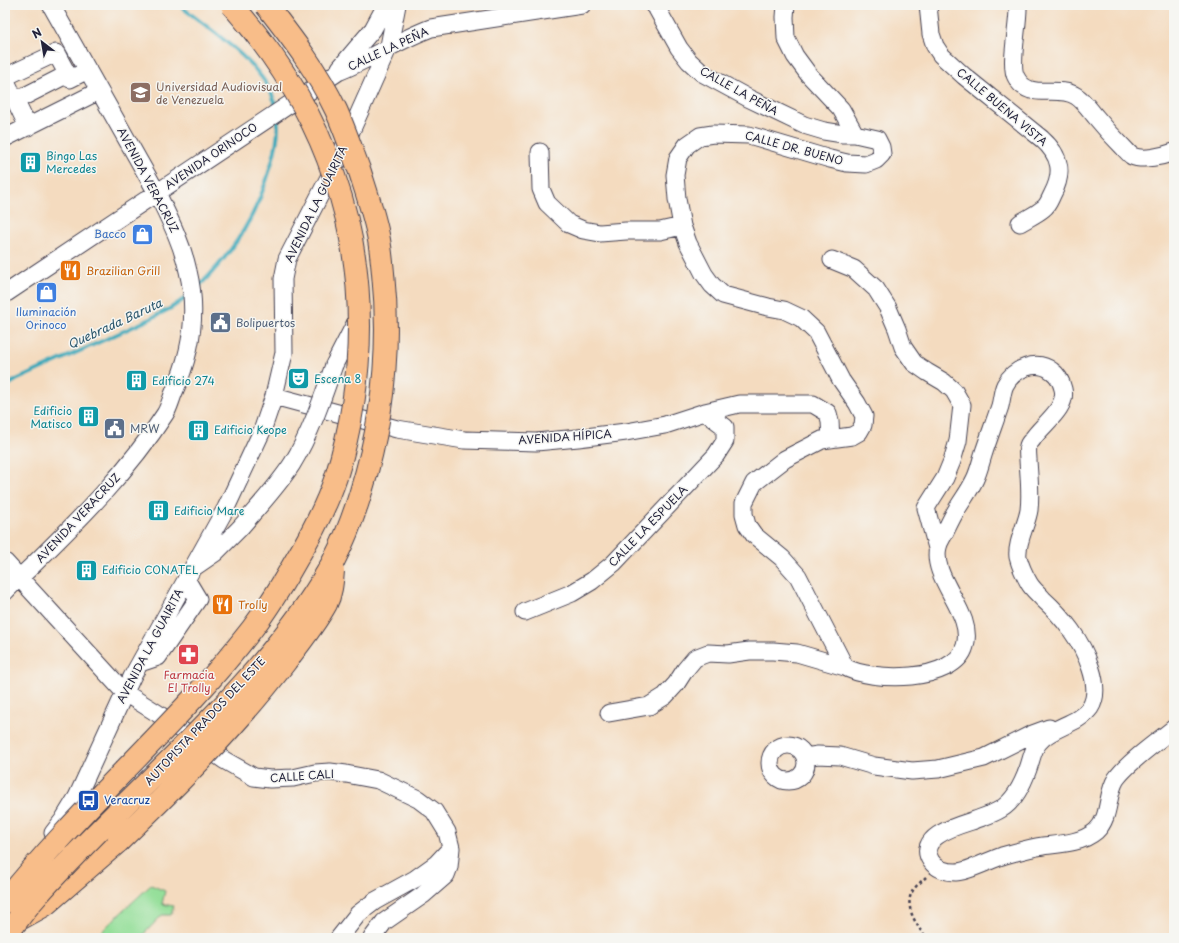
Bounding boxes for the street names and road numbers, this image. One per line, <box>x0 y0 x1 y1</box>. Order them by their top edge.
street label: CALLE LA PEÑA <box>345 22 431 75</box>
street label: CALLE LA PEÑA <box>697 62 781 119</box>
street label: CALLE BUENA VISTA <box>953 64 1051 150</box>
street label: AVENIDA ORINOCO <box>161 118 260 193</box>
street label: AVENIDA VERACRUZ <box>113 124 183 235</box>
street label: CALLE DR. BUENO <box>743 126 845 169</box>
street label: AVENIDA LA GUAIRITA <box>280 143 351 265</box>
street label: AVENIDA HÍPICA <box>518 425 613 448</box>
street label: AVENIDA VERACRUZ <box>31 469 124 566</box>
street label: CALLE LA ESPUELA <box>604 481 691 570</box>
street label: AVENIDA LA GUAIRITA <box>112 585 187 706</box>
street label: AUTOPISTA PRADOS DEL ESTE <box>140 652 269 789</box>
street label: CALLE CALI <box>269 765 335 786</box>

